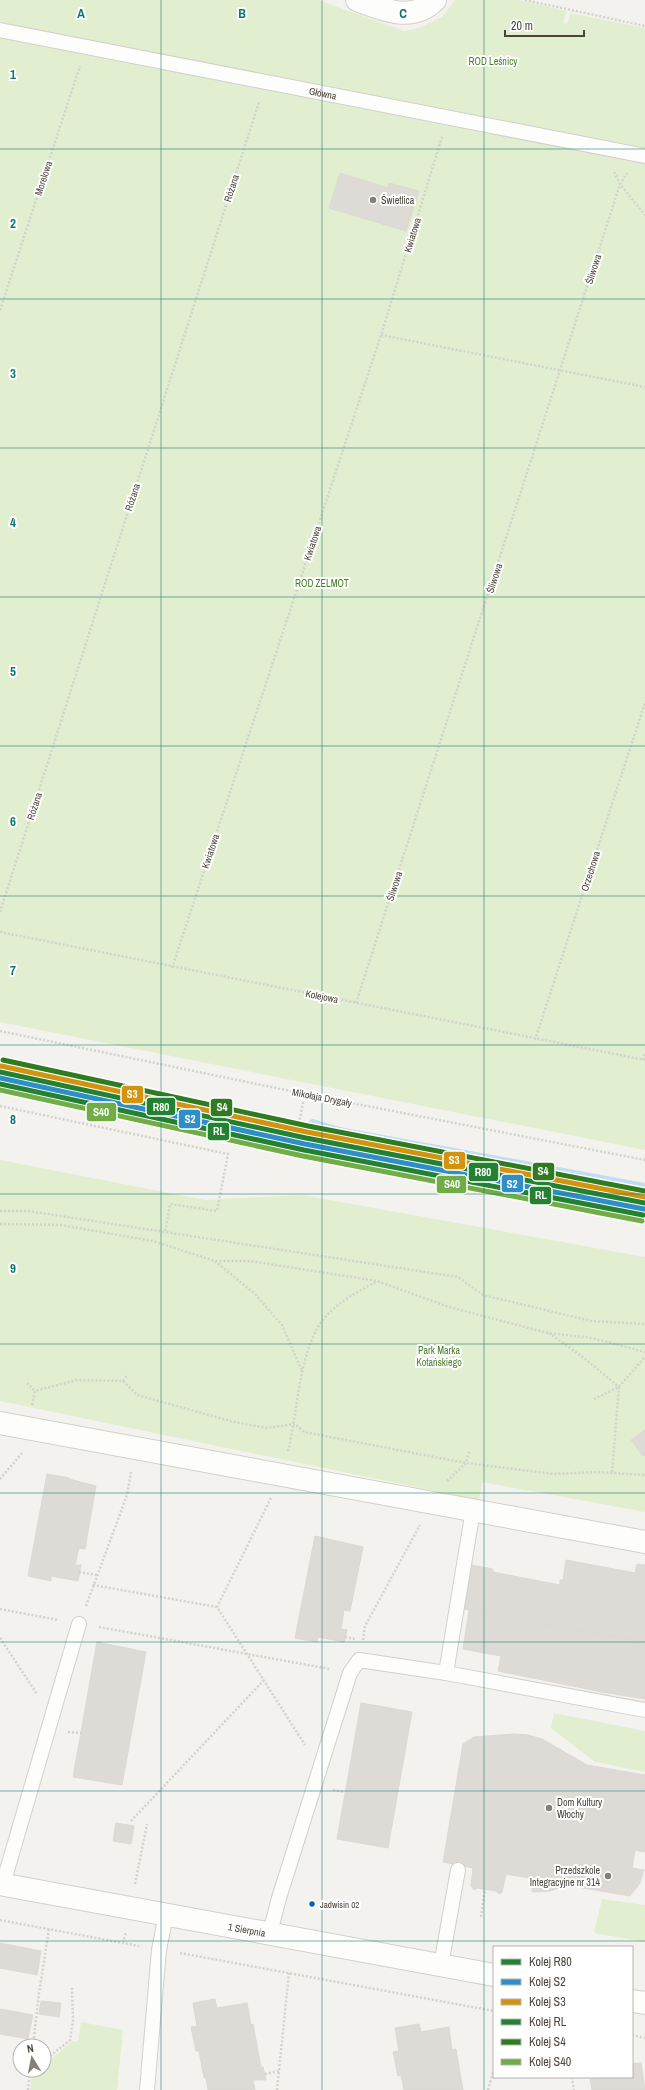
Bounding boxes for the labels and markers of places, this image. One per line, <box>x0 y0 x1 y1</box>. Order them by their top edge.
place label: Świetlica <box>381 194 415 207</box>
marker: Świetlica <box>368 195 378 205</box>
place label: Dom Kultury Włochy <box>557 1796 603 1821</box>
marker: Dom Kultury Włochy <box>544 1803 554 1813</box>
place label: Przedszkole Integracyjne nr 314 <box>530 1864 600 1889</box>
marker: Przedszkole Integracyjne nr 314 <box>603 1871 613 1881</box>
marker: Jadwisin 02 <box>307 1899 317 1909</box>
place label: Jadwisin 02 <box>320 1899 359 1911</box>

